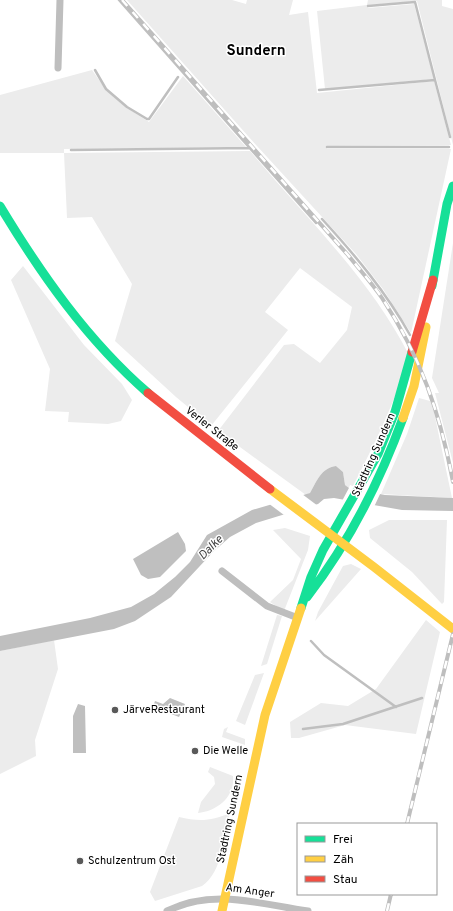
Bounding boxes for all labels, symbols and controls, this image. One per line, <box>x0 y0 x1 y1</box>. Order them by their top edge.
district label: Sundern <box>226 42 286 61</box>
street label: Verler Straße <box>182 404 242 454</box>
street label: Stadtring Sundern <box>349 411 399 499</box>
water label: Dalke <box>195 532 227 564</box>
place label: JärveRestaurant <box>123 703 205 717</box>
marker: JärveRestaurant <box>110 705 120 715</box>
place label: Die Welle <box>203 744 248 758</box>
marker: Die Welle <box>190 746 200 756</box>
street label: Stadtring Sundern <box>214 773 246 865</box>
legend <box>297 823 437 895</box>
text: Frei <box>333 832 353 848</box>
text: Zäh <box>333 852 354 868</box>
place label: Schulzentrum Ost <box>88 854 176 868</box>
marker: Schulzentrum Ost <box>75 856 85 866</box>
text: Stau <box>333 872 358 888</box>
street label: Am Anger <box>225 881 276 901</box>

